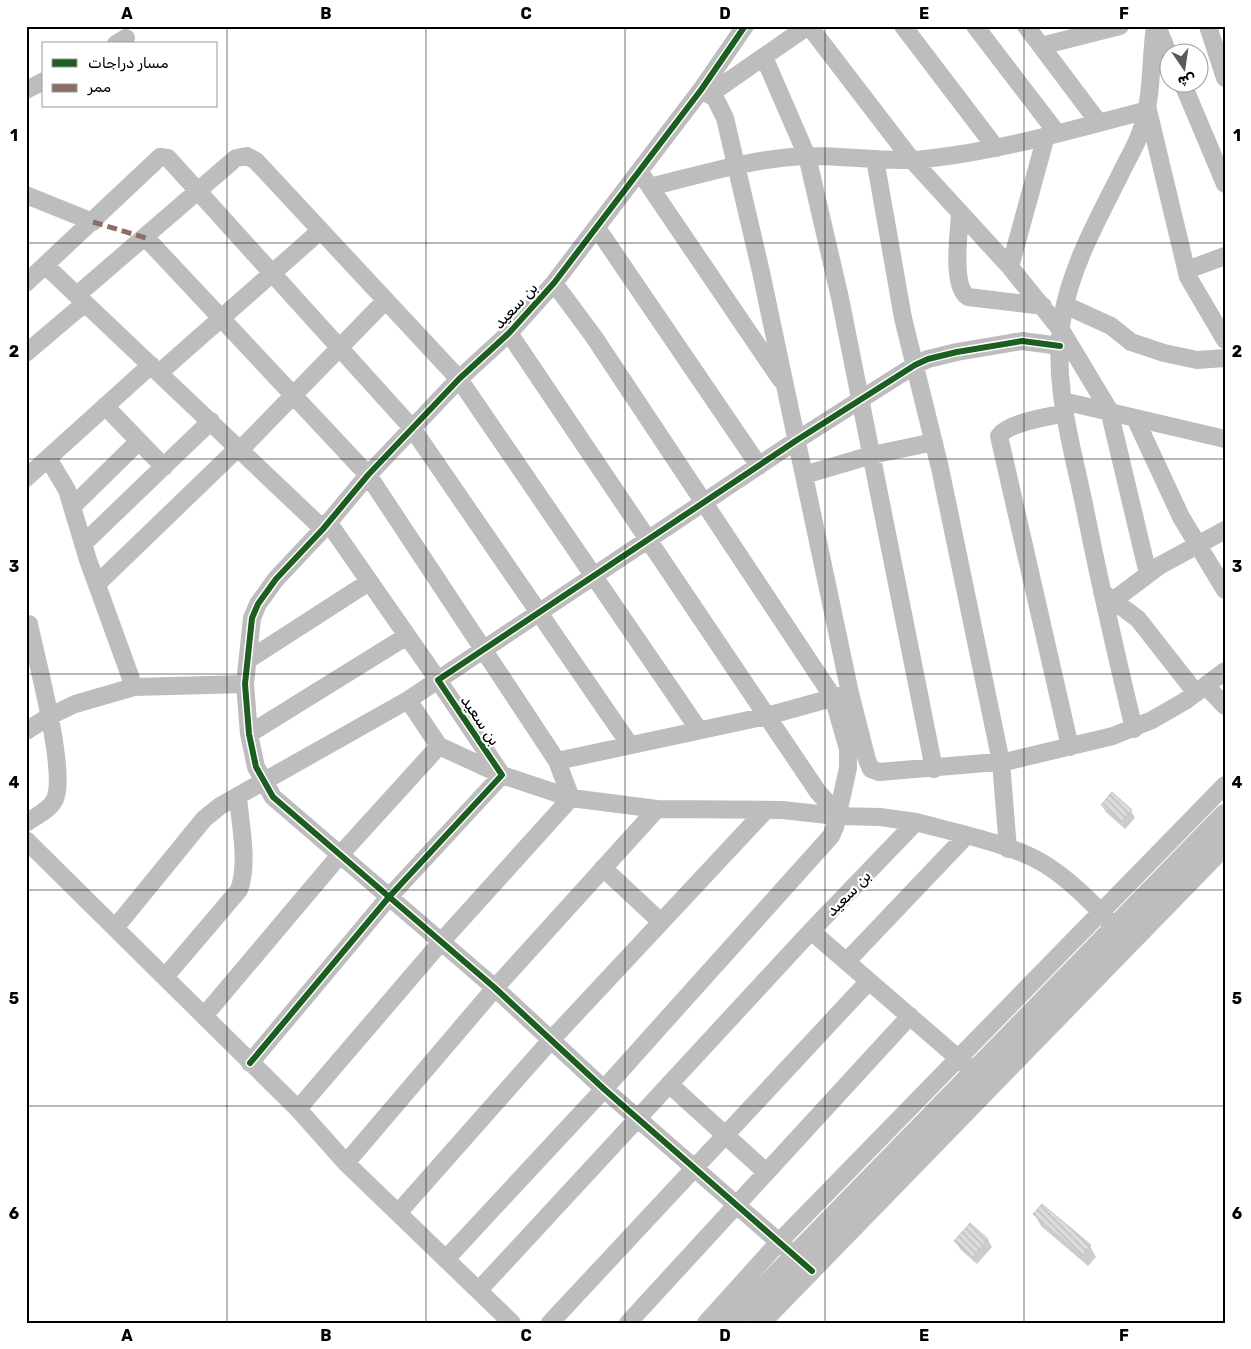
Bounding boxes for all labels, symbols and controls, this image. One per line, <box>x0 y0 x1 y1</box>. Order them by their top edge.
text: A <box>121 4 133 23</box>
text: B <box>320 4 332 23</box>
text: C <box>520 4 532 23</box>
text: D <box>719 4 731 23</box>
text: E <box>919 4 929 23</box>
text: F <box>1119 4 1129 23</box>
legend <box>42 42 218 108</box>
north arrow <box>1158 42 1208 92</box>
text: مسار دراجات <box>88 54 169 72</box>
text: ش <box>1176 70 1197 91</box>
text: ممر <box>87 78 111 96</box>
text: 1 <box>10 126 18 145</box>
text: 1 <box>1233 126 1241 145</box>
street label: بن سعيد <box>489 278 542 333</box>
text: 2 <box>9 342 19 361</box>
text: 2 <box>1232 342 1242 361</box>
text: 3 <box>9 557 19 576</box>
text: 3 <box>1232 557 1242 576</box>
street label: بن سعيد <box>457 691 504 749</box>
text: 4 <box>9 773 20 792</box>
text: 4 <box>1232 773 1243 792</box>
street label: بن سعيد <box>822 866 875 920</box>
text: 5 <box>9 989 19 1008</box>
text: 5 <box>1232 989 1242 1008</box>
text: 6 <box>9 1204 19 1223</box>
text: 6 <box>1232 1204 1242 1223</box>
text: A <box>121 1326 133 1345</box>
text: B <box>320 1326 332 1345</box>
text: C <box>520 1326 532 1345</box>
text: D <box>719 1326 731 1345</box>
text: E <box>919 1326 929 1345</box>
text: F <box>1119 1326 1129 1345</box>

